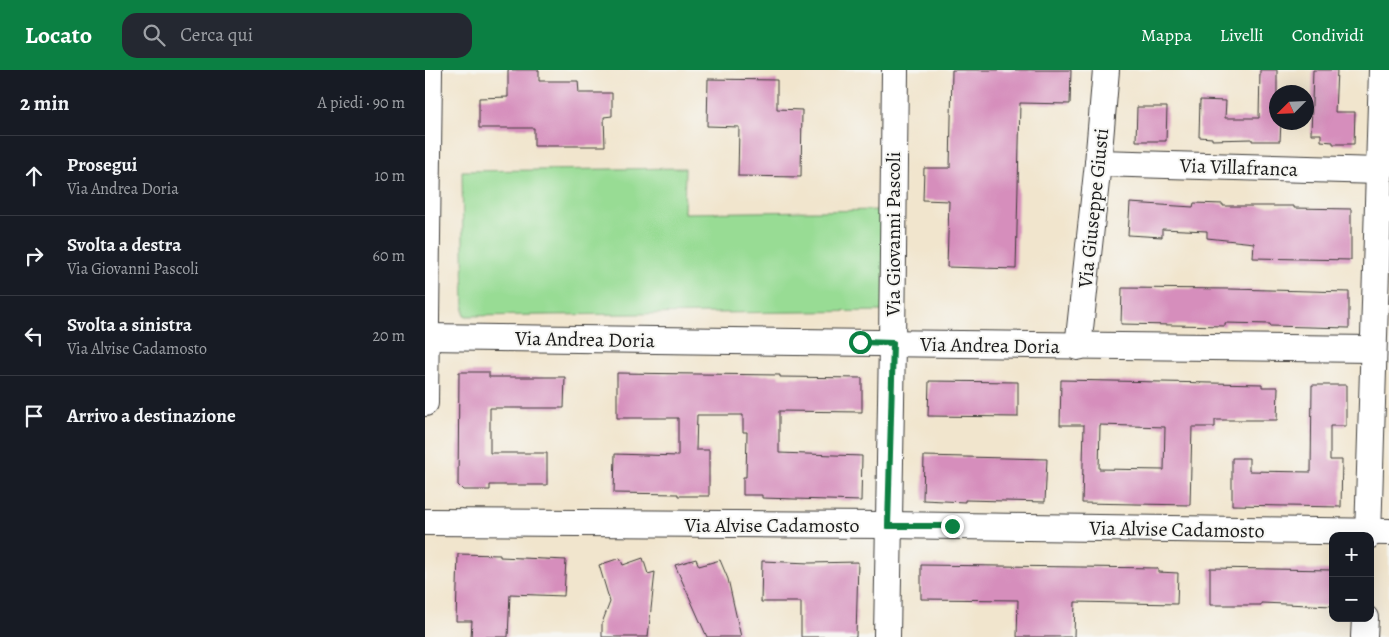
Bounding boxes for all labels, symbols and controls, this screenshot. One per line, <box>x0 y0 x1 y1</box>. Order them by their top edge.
search box <box>122 13 472 58</box>
text: Locato <box>25 19 92 51</box>
icon: search <box>140 21 168 49</box>
text: Cerca qui <box>180 22 253 48</box>
text: Mappa <box>1141 23 1192 47</box>
text: Livelli <box>1220 23 1264 47</box>
text: Condividi <box>1292 23 1364 47</box>
north arrow <box>1269 85 1314 130</box>
text: 2 min <box>20 89 69 117</box>
text: A piedi · 90 m <box>317 92 405 114</box>
street label: Via Giuseppe Giusti <box>1072 127 1115 290</box>
text: Prosegui <box>67 152 137 178</box>
street label: Via Giovanni Pascoli <box>880 152 907 317</box>
street label: Via Villafranca <box>1178 152 1299 183</box>
icon: ahead <box>20 162 48 190</box>
text: 10 m <box>375 165 405 187</box>
text: Via Andrea Doria <box>67 178 179 200</box>
text: Svolta a destra <box>67 232 181 258</box>
icon: right <box>20 242 48 270</box>
text: 60 m <box>373 245 405 267</box>
text: Via Giovanni Pascoli <box>67 258 199 280</box>
text: Svolta a sinistra <box>67 312 192 338</box>
icon: left <box>20 322 48 350</box>
text: 20 m <box>372 325 405 347</box>
street label: Via Andrea Doria <box>514 325 656 354</box>
route start <box>849 331 872 354</box>
street label: Via Andrea Doria <box>919 331 1061 360</box>
text: Via Alvise Cadamosto <box>67 338 207 360</box>
icon: arrive <box>20 402 48 430</box>
text: Arrivo a destinazione <box>67 403 236 429</box>
street label: Via Alvise Cadamosto <box>683 512 860 539</box>
street label: Via Alvise Cadamosto <box>1088 514 1265 545</box>
route end <box>941 515 964 538</box>
map controls <box>1329 532 1374 622</box>
button: + <box>1329 532 1374 577</box>
button: − <box>1329 577 1374 622</box>

